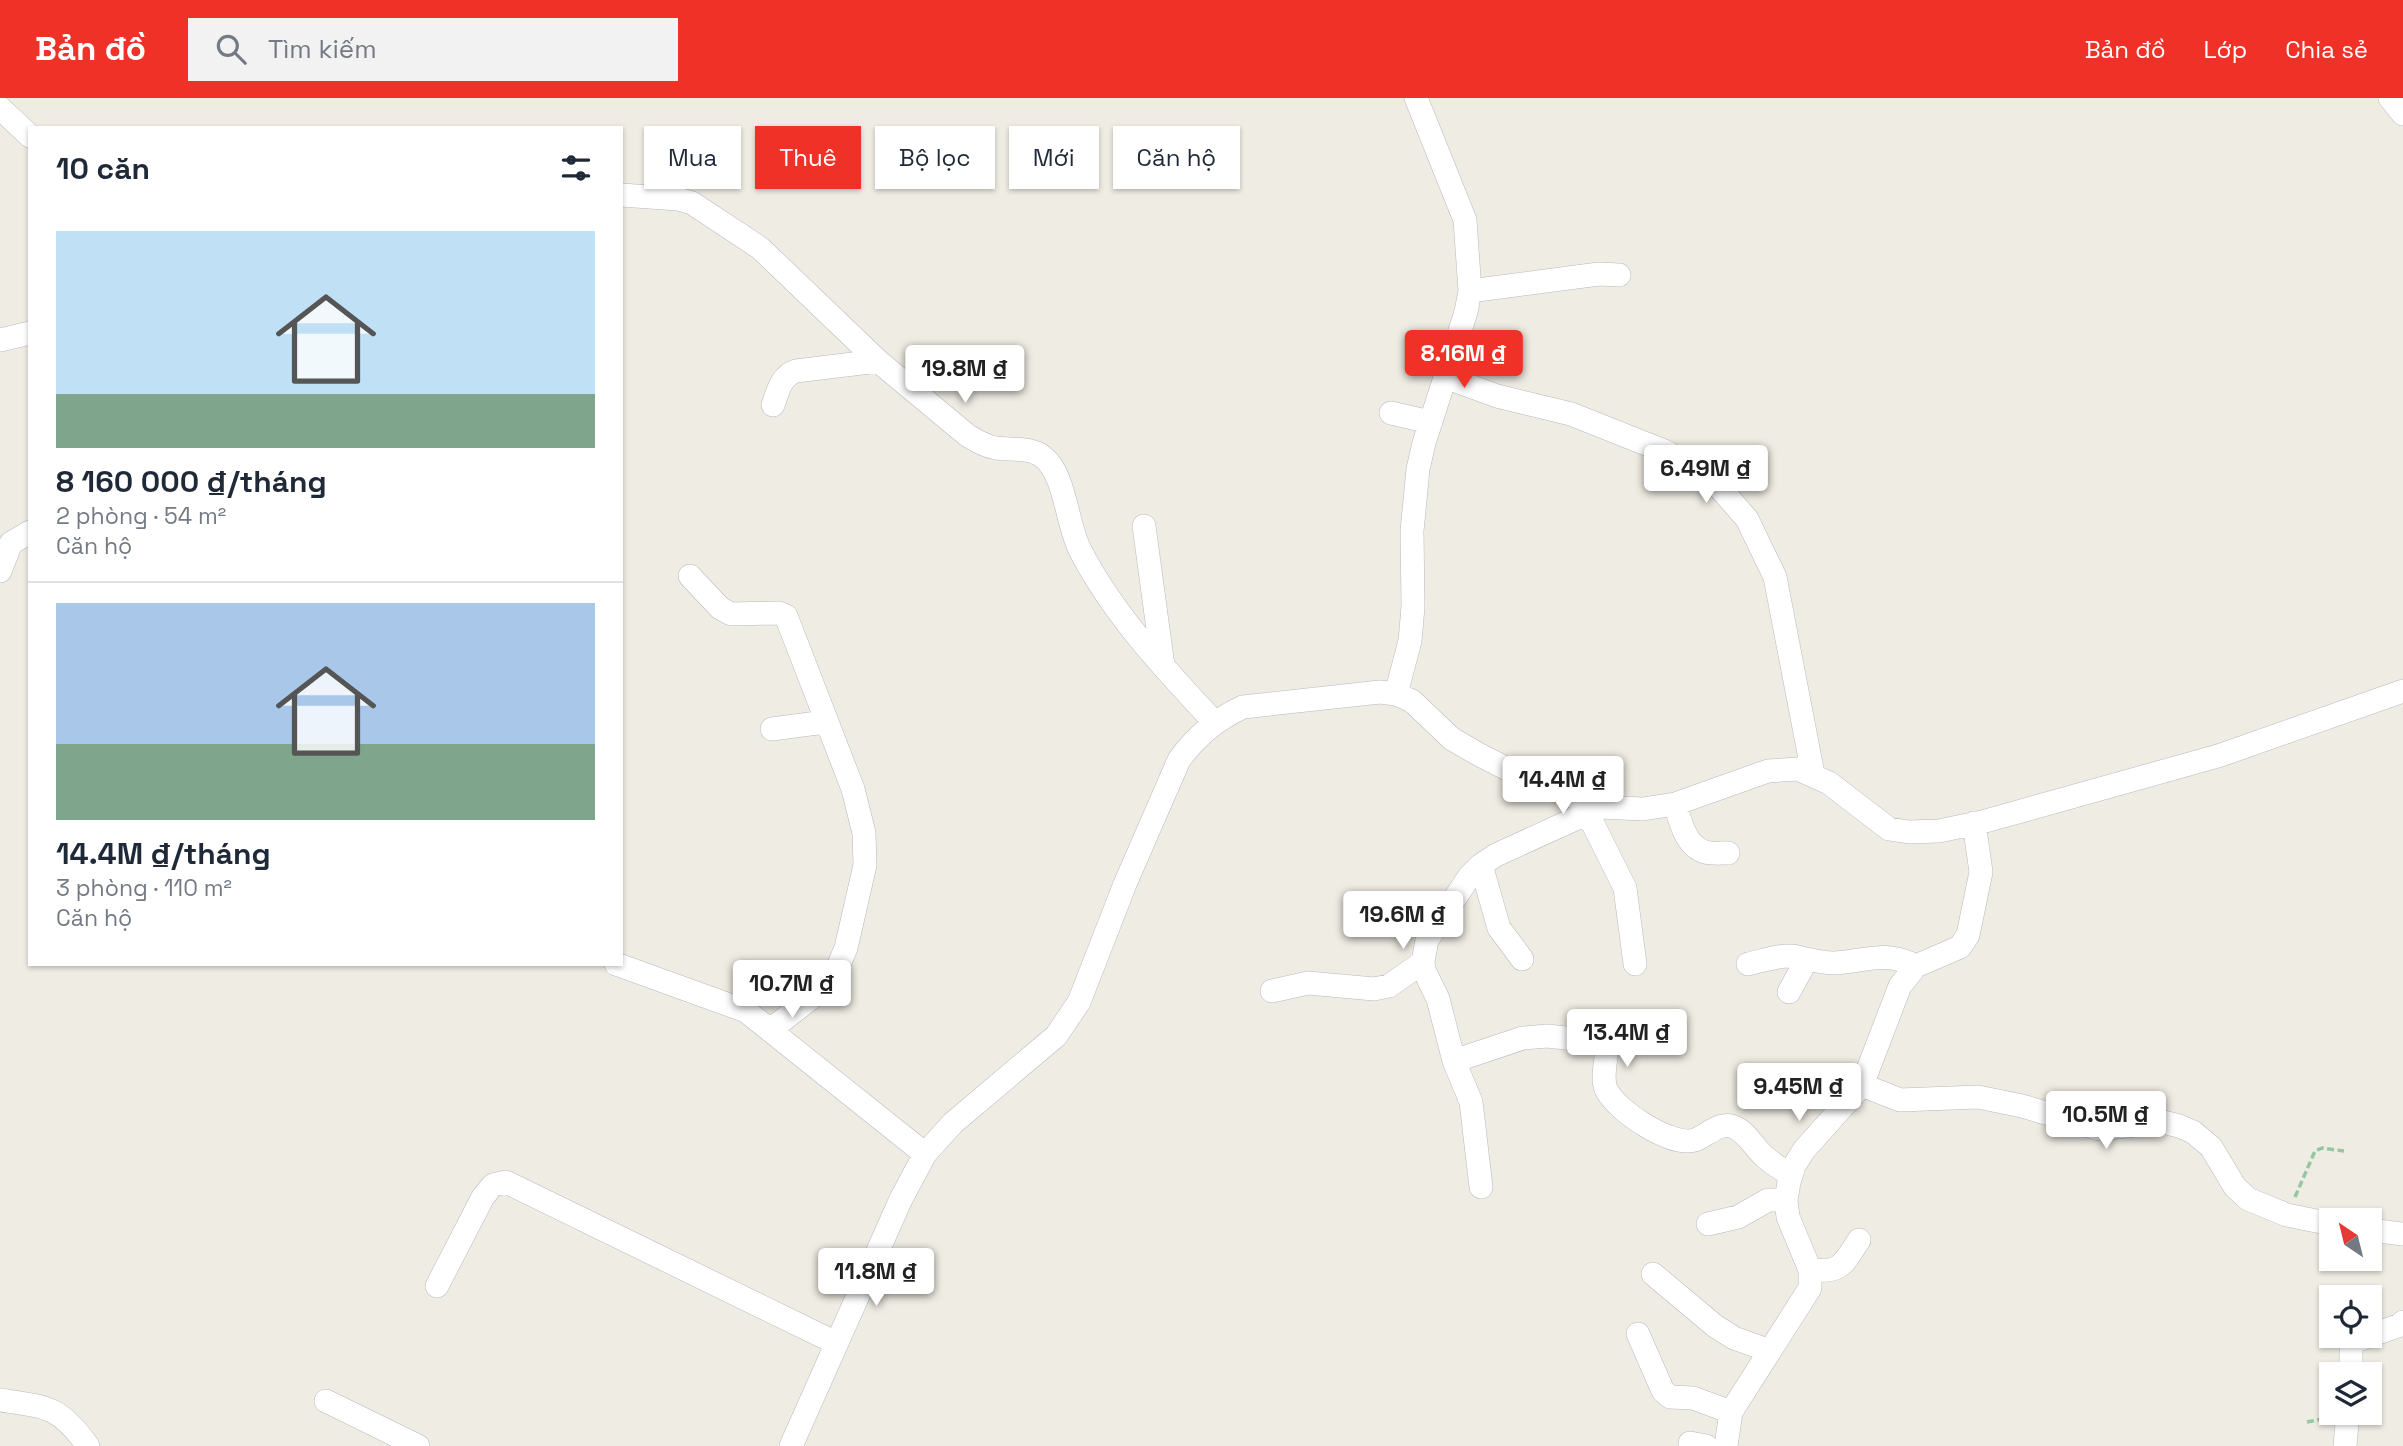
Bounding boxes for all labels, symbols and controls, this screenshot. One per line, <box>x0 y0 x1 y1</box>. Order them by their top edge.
search box <box>188 18 678 81</box>
text: Bản đồ <box>35 28 146 70</box>
icon: search <box>212 30 250 68</box>
text: Tìm kiếm <box>268 32 377 66</box>
text: Bản đồ <box>2085 34 2166 65</box>
text: Lớp <box>2204 34 2247 65</box>
text: Chia sẻ <box>2285 34 2368 65</box>
chip: Mua <box>644 126 741 189</box>
chip: Thuê <box>755 126 861 189</box>
chip: Bộ lọc <box>875 126 995 189</box>
chip: Mới <box>1009 126 1099 189</box>
chip: Căn hộ <box>1113 126 1240 189</box>
text: 10 căn <box>56 149 150 188</box>
icon: filters <box>557 149 595 187</box>
icon: home <box>263 276 389 402</box>
pin: 8.16M ₫ <box>1399 330 1529 390</box>
text: 8.16M ₫ <box>1421 338 1507 368</box>
pin: 19.8M ₫ <box>900 345 1030 405</box>
text: 19.8M ₫ <box>921 353 1009 383</box>
pin: 6.49M ₫ <box>1641 446 1771 505</box>
text: 6.49M ₫ <box>1660 453 1752 483</box>
text: 8 160 000 ₫/tháng <box>56 462 327 501</box>
text: 2 phòng · 54 m² <box>56 501 226 531</box>
text: Căn hộ <box>56 531 132 561</box>
icon: home <box>263 648 389 774</box>
pin: 14.4M ₫ <box>1498 756 1628 816</box>
text: 14.4M ₫ <box>1519 764 1607 794</box>
text: 14.4M ₫/tháng <box>56 834 271 873</box>
text: 3 phòng · 110 m² <box>56 873 232 903</box>
pin: 19.6M ₫ <box>1338 892 1468 951</box>
text: 19.6M ₫ <box>1359 899 1447 929</box>
text: Căn hộ <box>56 903 132 933</box>
pin: 10.7M ₫ <box>727 960 857 1020</box>
text: 10.7M ₫ <box>749 968 835 998</box>
pin: 13.4M ₫ <box>1562 1010 1692 1069</box>
text: 13.4M ₫ <box>1583 1017 1671 1047</box>
pin: 9.45M ₫ <box>1734 1063 1864 1123</box>
text: 9.45M ₫ <box>1753 1071 1845 1101</box>
pin: 10.5M ₫ <box>2041 1091 2171 1151</box>
text: 10.5M ₫ <box>2062 1099 2150 1129</box>
north arrow <box>2319 1208 2382 1270</box>
map controls <box>2319 1208 2382 1425</box>
pin: 11.8M ₫ <box>811 1248 941 1308</box>
text: 11.8M ₫ <box>834 1256 918 1286</box>
button: locate <box>2319 1285 2382 1348</box>
button: layers <box>2319 1362 2382 1425</box>

